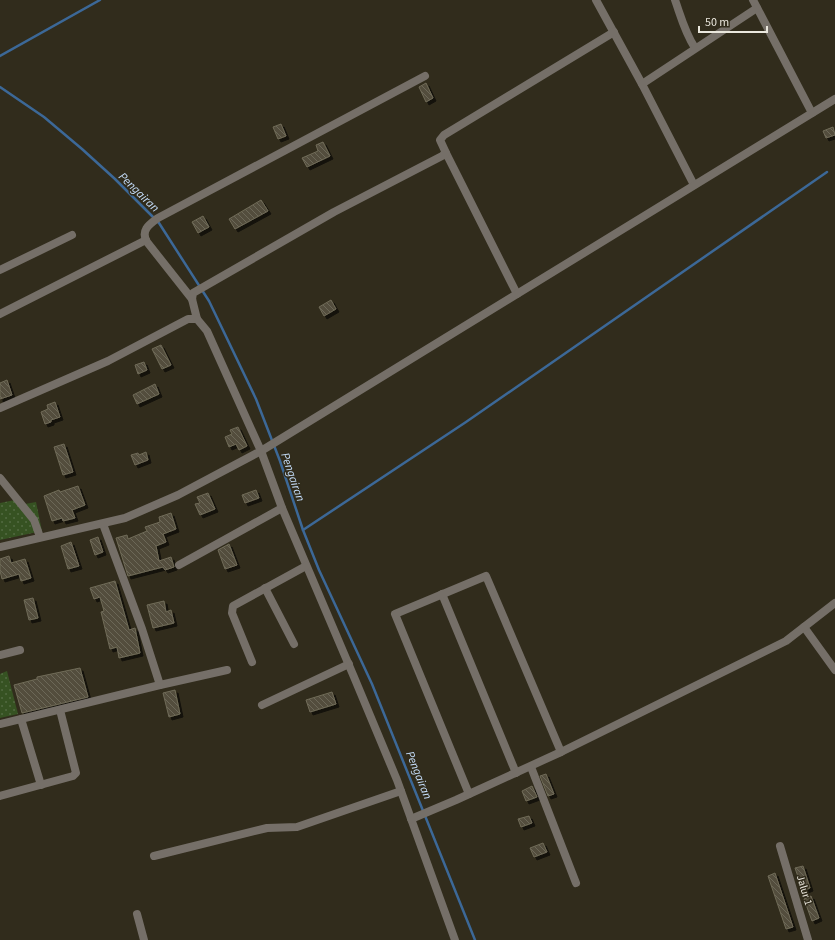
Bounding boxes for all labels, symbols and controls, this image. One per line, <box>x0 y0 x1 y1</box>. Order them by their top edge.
scale bar <box>699 8 767 34</box>
text: 50 m <box>705 14 729 31</box>
water label: Pengairan <box>114 169 163 216</box>
water label: Pengairan <box>276 450 309 504</box>
water label: Pengairan <box>401 748 436 802</box>
street label: Jalur 1 <box>793 873 816 907</box>

